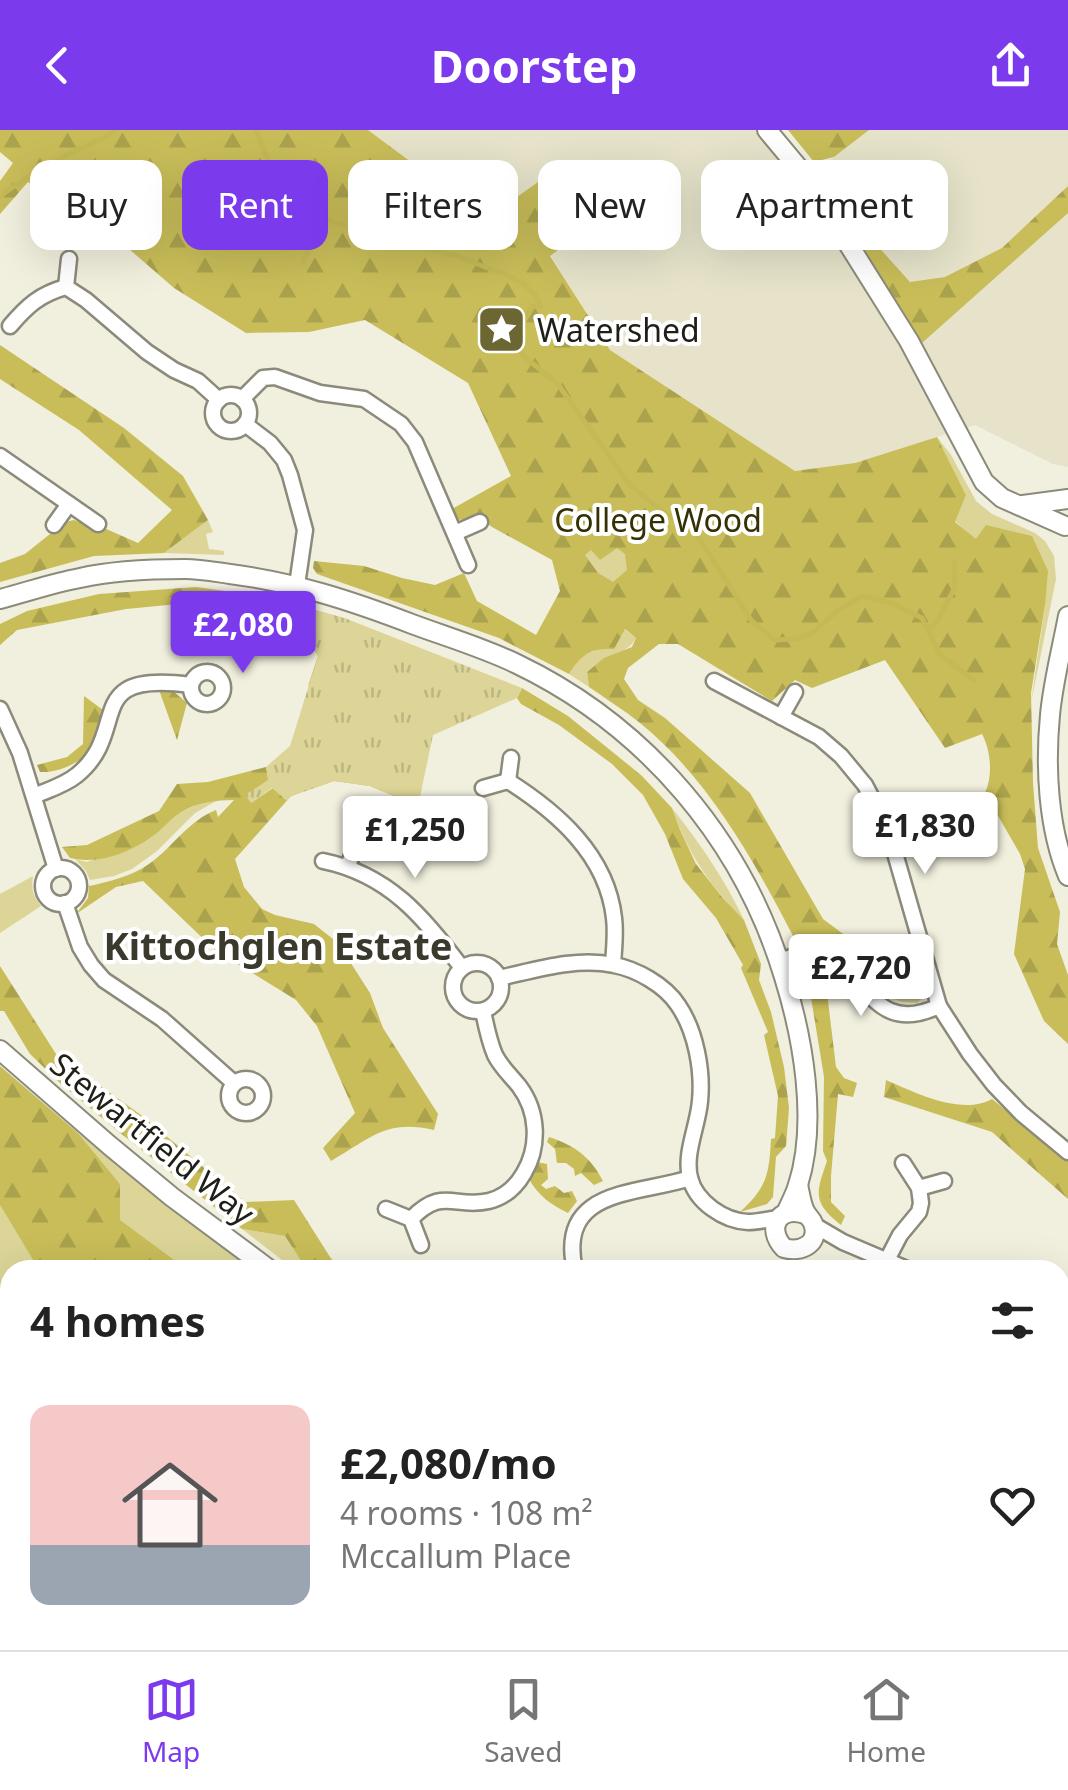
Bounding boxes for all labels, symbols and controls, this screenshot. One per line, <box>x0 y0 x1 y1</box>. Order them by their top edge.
text: Doorstep <box>431 35 637 96</box>
icon: back <box>30 38 85 93</box>
icon: share <box>983 38 1038 93</box>
chip: Buy <box>30 160 162 250</box>
chip: Rent <box>182 160 328 250</box>
chip: Filters <box>348 160 518 250</box>
chip: New <box>538 160 681 250</box>
chip: Apartment <box>701 160 948 250</box>
place icon: Watershed <box>476 303 528 355</box>
place label: Watershed <box>537 308 700 351</box>
park label: College Wood <box>554 498 762 541</box>
pin: £2,080 <box>162 591 324 676</box>
text: £2,080 <box>193 602 293 645</box>
pin: £1,830 <box>844 792 1006 877</box>
pin: £1,250 <box>334 796 496 881</box>
text: £1,830 <box>875 803 975 846</box>
text: £1,250 <box>365 807 465 850</box>
district label: Kittochglen Estate <box>103 919 453 971</box>
pin: £2,720 <box>780 934 942 1019</box>
text: £2,720 <box>811 945 911 988</box>
street label: Stewartfield Way <box>42 1042 265 1234</box>
text: 4 homes <box>30 1292 206 1349</box>
icon: filters <box>985 1293 1040 1348</box>
text: £2,080/mo <box>340 1434 557 1491</box>
icon: home <box>110 1445 230 1565</box>
icon: heart <box>985 1478 1040 1533</box>
text: 4 rooms · 108 m² <box>340 1491 593 1534</box>
text: Mccallum Place <box>340 1534 571 1577</box>
tab: Map <box>142 1672 200 1770</box>
tab: Saved <box>484 1672 562 1770</box>
tab: Home <box>846 1672 926 1770</box>

